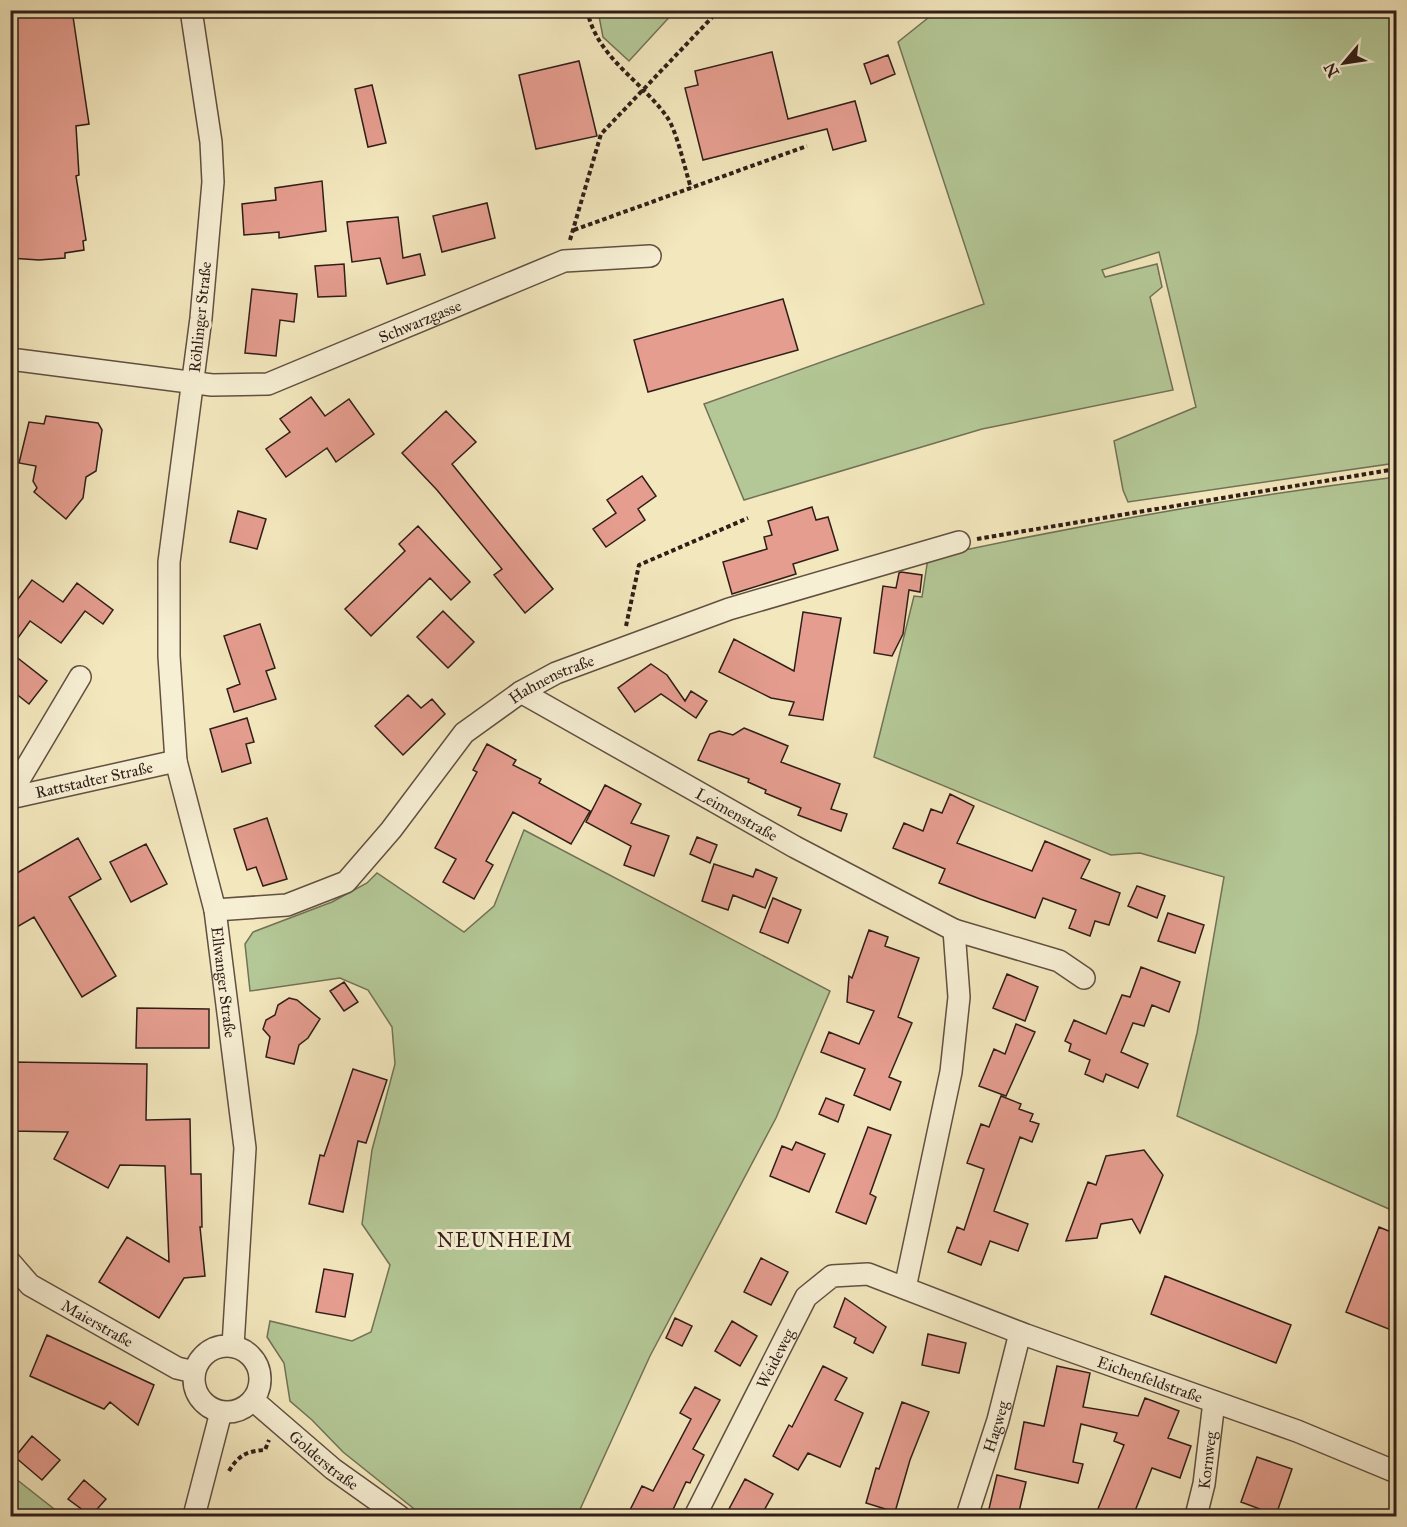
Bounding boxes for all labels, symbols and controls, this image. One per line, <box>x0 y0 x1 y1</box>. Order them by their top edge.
north arrow <box>1314 33 1374 93</box>
text: N <box>1320 59 1343 81</box>
street label: Röhlinger Straße <box>185 260 216 374</box>
street label: Schwarzgasse <box>376 295 464 347</box>
street label: Hahnenstraße <box>505 650 597 707</box>
street label: Rattstadter Straße <box>33 757 155 802</box>
street label: Leimenstraße <box>693 783 781 845</box>
street label: Ellwanger Straße <box>208 925 241 1039</box>
district label: NEUNHEIM <box>437 1228 573 1252</box>
street label: Maierstraße <box>58 1295 137 1351</box>
street label: Weideweg <box>752 1324 799 1391</box>
street label: Eichenfeldstraße <box>1095 1352 1206 1406</box>
street label: Hagweg <box>979 1398 1013 1455</box>
street label: Golderstraße <box>285 1426 363 1494</box>
street label: Kornweg <box>1194 1430 1221 1490</box>

